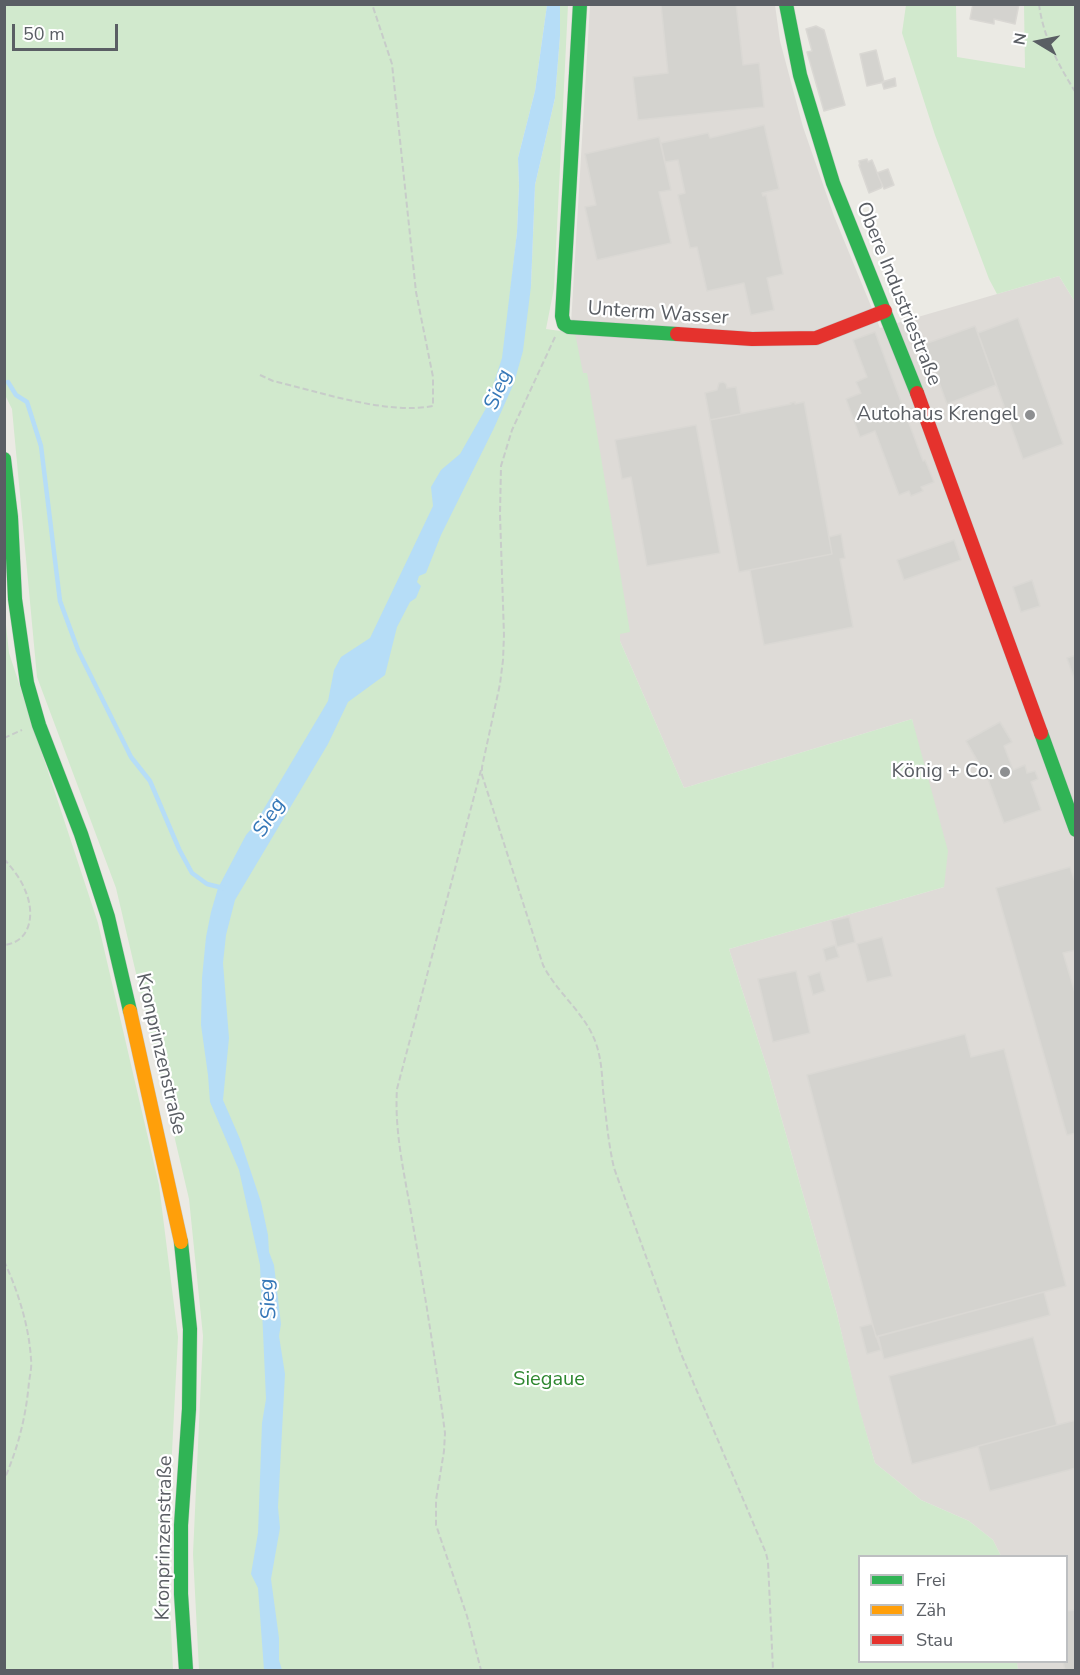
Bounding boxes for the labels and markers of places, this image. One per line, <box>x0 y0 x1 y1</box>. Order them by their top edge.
place label: Autohaus Krengel <box>856 403 1018 427</box>
marker: Autohaus Krengel <box>1023 408 1037 422</box>
place label: König + Co. <box>892 760 993 784</box>
marker: König + Co. <box>998 765 1012 779</box>

